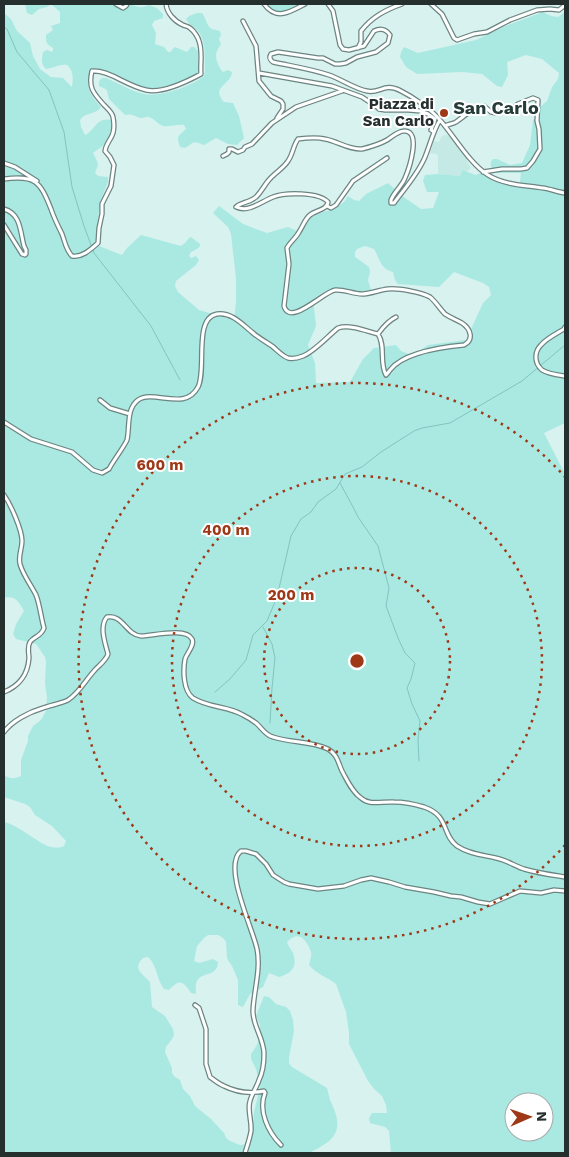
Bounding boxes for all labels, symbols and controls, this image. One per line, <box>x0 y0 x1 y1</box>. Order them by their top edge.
place label: Piazza di San Carlo <box>363 95 434 130</box>
district label: San Carlo <box>453 97 539 118</box>
marker: Piazza di San Carlo <box>438 107 450 119</box>
text: 600 m <box>137 456 183 474</box>
text: 400 m <box>202 521 250 539</box>
text: 200 m <box>268 586 314 604</box>
centre of rings <box>348 652 366 670</box>
north arrow <box>504 1092 554 1142</box>
text: N <box>534 1111 550 1122</box>

